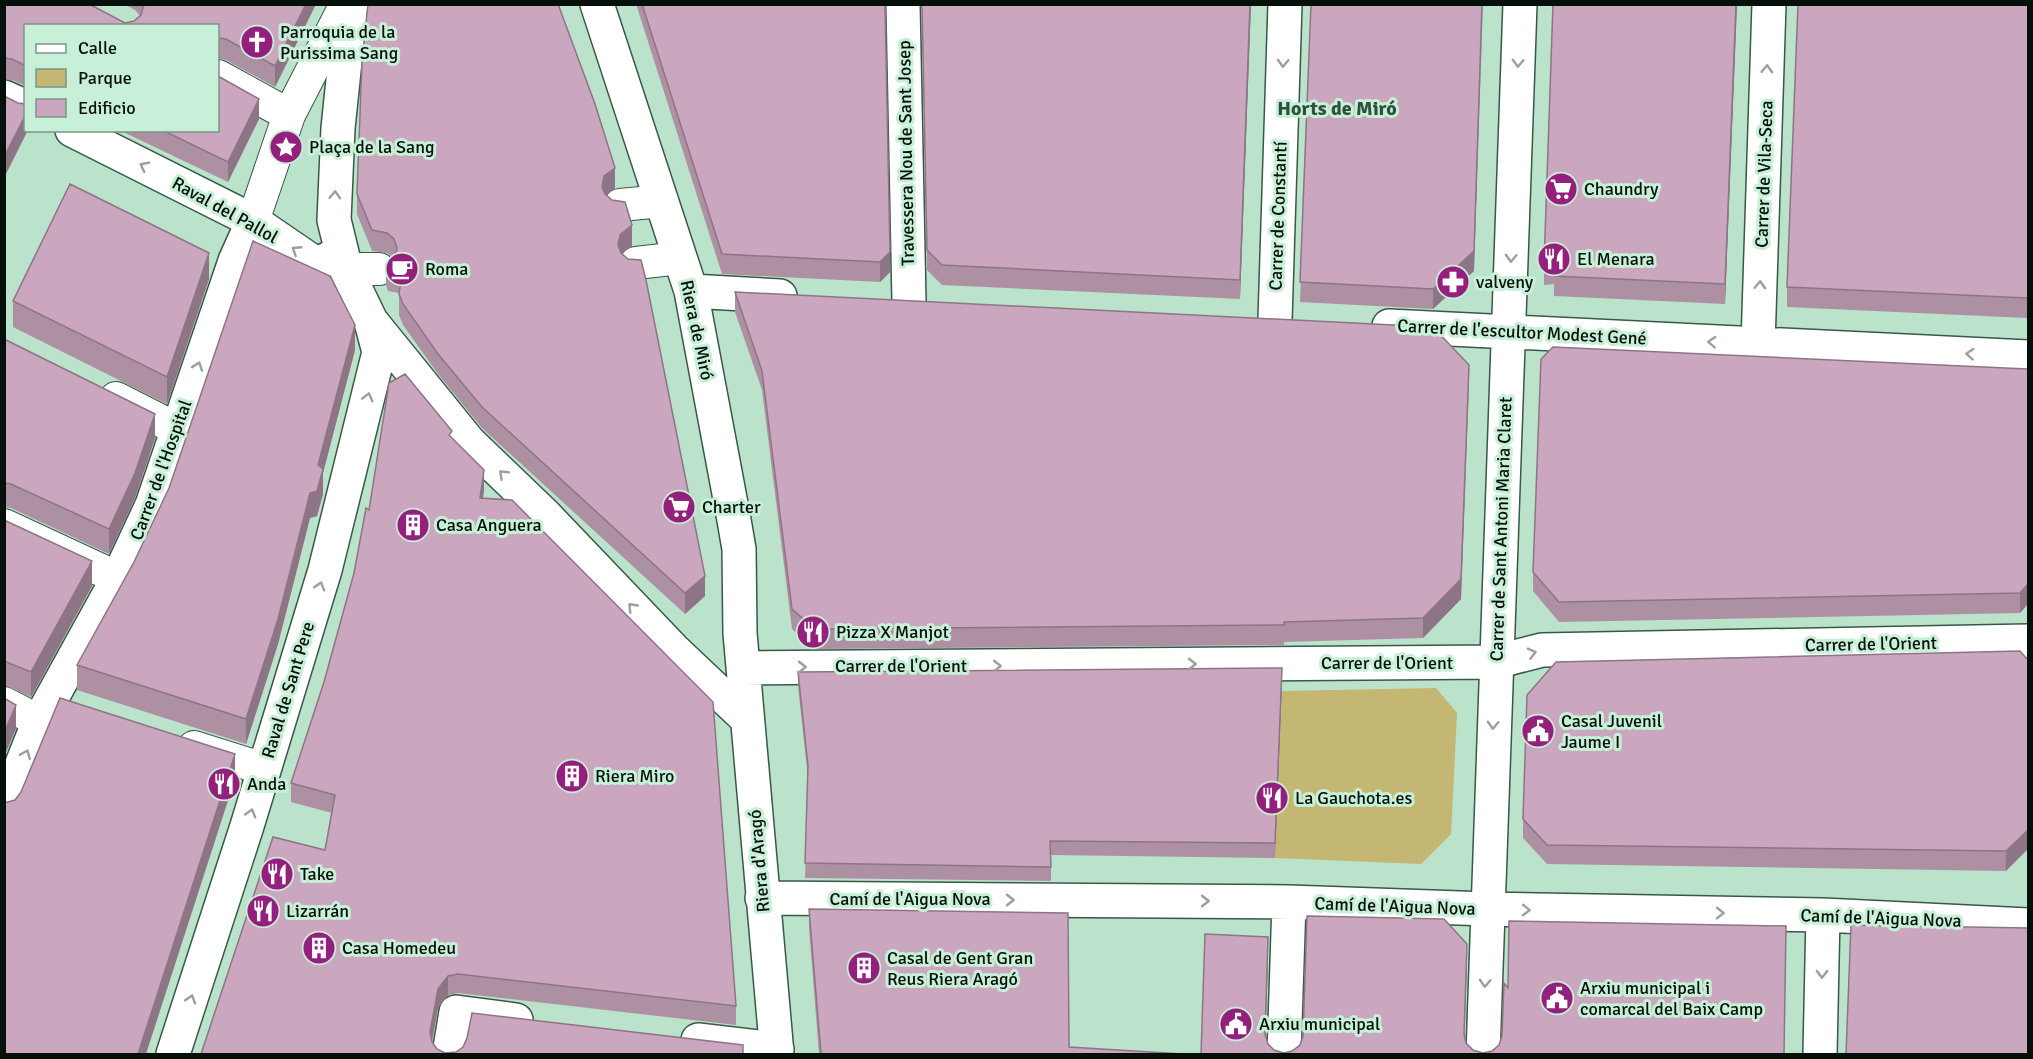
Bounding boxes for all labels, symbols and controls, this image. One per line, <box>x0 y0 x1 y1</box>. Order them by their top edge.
place label: Parroquia de la Purissima Sang <box>280 21 398 64</box>
legend <box>24 24 219 132</box>
church icon: Parroquia de la Purissima Sang <box>239 24 275 60</box>
text: Calle <box>78 37 117 59</box>
street label: Travessera Nou de Sant Josep <box>893 40 919 266</box>
one-way arrow <box>1277 58 1290 67</box>
one-way arrow <box>1512 58 1525 67</box>
one-way arrow <box>1761 65 1774 74</box>
text: Parque <box>78 67 132 89</box>
district label: Horts de Miró <box>1277 96 1397 121</box>
text: Edificio <box>78 97 136 119</box>
street label: Carrer de Vila-Seca <box>1750 100 1778 248</box>
place icon: Plaça de la Sang <box>268 129 304 165</box>
place label: Plaça de la Sang <box>309 136 435 158</box>
street label: Carrer de Constantí <box>1264 141 1292 291</box>
one-way arrow <box>139 162 150 174</box>
supermarket icon: Chaundry <box>1543 171 1579 207</box>
street label: Raval del Pallol <box>168 172 282 248</box>
place label: Chaundry <box>1584 178 1659 200</box>
one-way arrow <box>329 190 341 199</box>
restaurant icon: El Menara <box>1536 241 1572 277</box>
one-way arrow <box>291 246 302 257</box>
place label: El Menara <box>1577 248 1655 270</box>
cafe icon: Roma <box>384 251 420 287</box>
one-way arrow <box>1505 253 1518 262</box>
place label: Roma <box>425 258 468 280</box>
pharmacy icon: valveny <box>1435 264 1471 300</box>
place label: valveny <box>1476 271 1534 293</box>
street label: Riera de Miró <box>676 278 718 382</box>
one-way arrow <box>1754 281 1766 290</box>
street label: Carrer de l'escultor Modest Gené <box>1397 314 1647 350</box>
one-way arrow <box>1708 335 1717 348</box>
one-way arrow <box>1966 348 1975 361</box>
one-way arrow <box>191 361 204 372</box>
one-way arrow <box>360 393 373 403</box>
street label: Carrer de Sant Antoni Maria Claret <box>1485 396 1517 662</box>
street label: Carrer de l'Hospital <box>125 397 197 543</box>
one-way arrow <box>499 471 510 482</box>
supermarket icon: Charter <box>661 489 697 525</box>
place label: Charter <box>702 496 761 518</box>
building icon: Casa Anguera <box>395 507 431 543</box>
place label: Casa Anguera <box>436 514 542 536</box>
one-way arrow <box>313 581 325 592</box>
one-way arrow <box>629 603 640 614</box>
restaurant icon: Pizza X Manjot <box>795 614 831 650</box>
street label: Raval de Sant Pere <box>257 619 319 761</box>
place label: Pizza X Manjot <box>836 621 949 643</box>
street label: Carrer de l'Orient <box>1805 632 1937 656</box>
one-way arrow <box>1527 647 1537 660</box>
street label: Carrer de l'Orient <box>1321 652 1453 674</box>
street label: Carrer de l'Orient <box>835 655 967 677</box>
one-way arrow <box>1187 658 1196 670</box>
one-way arrow <box>992 660 1001 672</box>
one-way arrow <box>797 661 806 673</box>
place label: Casal Juvenil Jaume I <box>1561 710 1662 753</box>
public building icon: Casal Juvenil Jaume I <box>1520 713 1556 749</box>
one-way arrow <box>1487 721 1500 730</box>
one-way arrow <box>19 749 31 760</box>
building icon: Riera Miro <box>554 758 590 794</box>
place label: Riera Miro <box>595 765 674 787</box>
restaurant icon: Anda <box>206 766 242 802</box>
place label: Anda <box>247 773 287 795</box>
restaurant icon: La Gauchota.es <box>1254 780 1290 816</box>
place label: La Gauchota.es <box>1295 787 1412 809</box>
one-way arrow <box>244 808 256 819</box>
street label: Riera d'Aragó <box>744 809 774 913</box>
restaurant icon: Take <box>259 856 295 892</box>
place label: Take <box>300 863 334 885</box>
street label: Camí de l'Aigua Nova <box>829 888 991 910</box>
street label: Camí de l'Aigua Nova <box>1314 892 1476 920</box>
restaurant icon: Lizarrán <box>245 893 281 929</box>
one-way arrow <box>1005 893 1014 906</box>
one-way arrow <box>1200 895 1209 907</box>
place label: Lizarrán <box>286 900 349 922</box>
one-way arrow <box>1521 904 1530 916</box>
street label: Camí de l'Aigua Nova <box>1800 904 1962 932</box>
one-way arrow <box>1716 907 1725 919</box>
building icon: Casa Homedeu <box>301 930 337 966</box>
place label: Casa Homedeu <box>342 937 456 959</box>
place label: Casal de Gent Gran Reus Riera Aragó <box>887 947 1033 990</box>
building icon: Casal de Gent Gran Reus Riera Aragó <box>846 950 882 986</box>
one-way arrow <box>1815 969 1828 978</box>
place label: Arxiu municipal i comarcal del Baix Camp <box>1580 977 1763 1020</box>
one-way arrow <box>1479 979 1491 988</box>
public building icon: Arxiu municipal i comarcal del Baix Camp <box>1539 980 1575 1016</box>
one-way arrow <box>184 994 197 1005</box>
public building icon: Arxiu municipal <box>1218 1006 1254 1042</box>
place label: Arxiu municipal <box>1259 1013 1380 1035</box>

